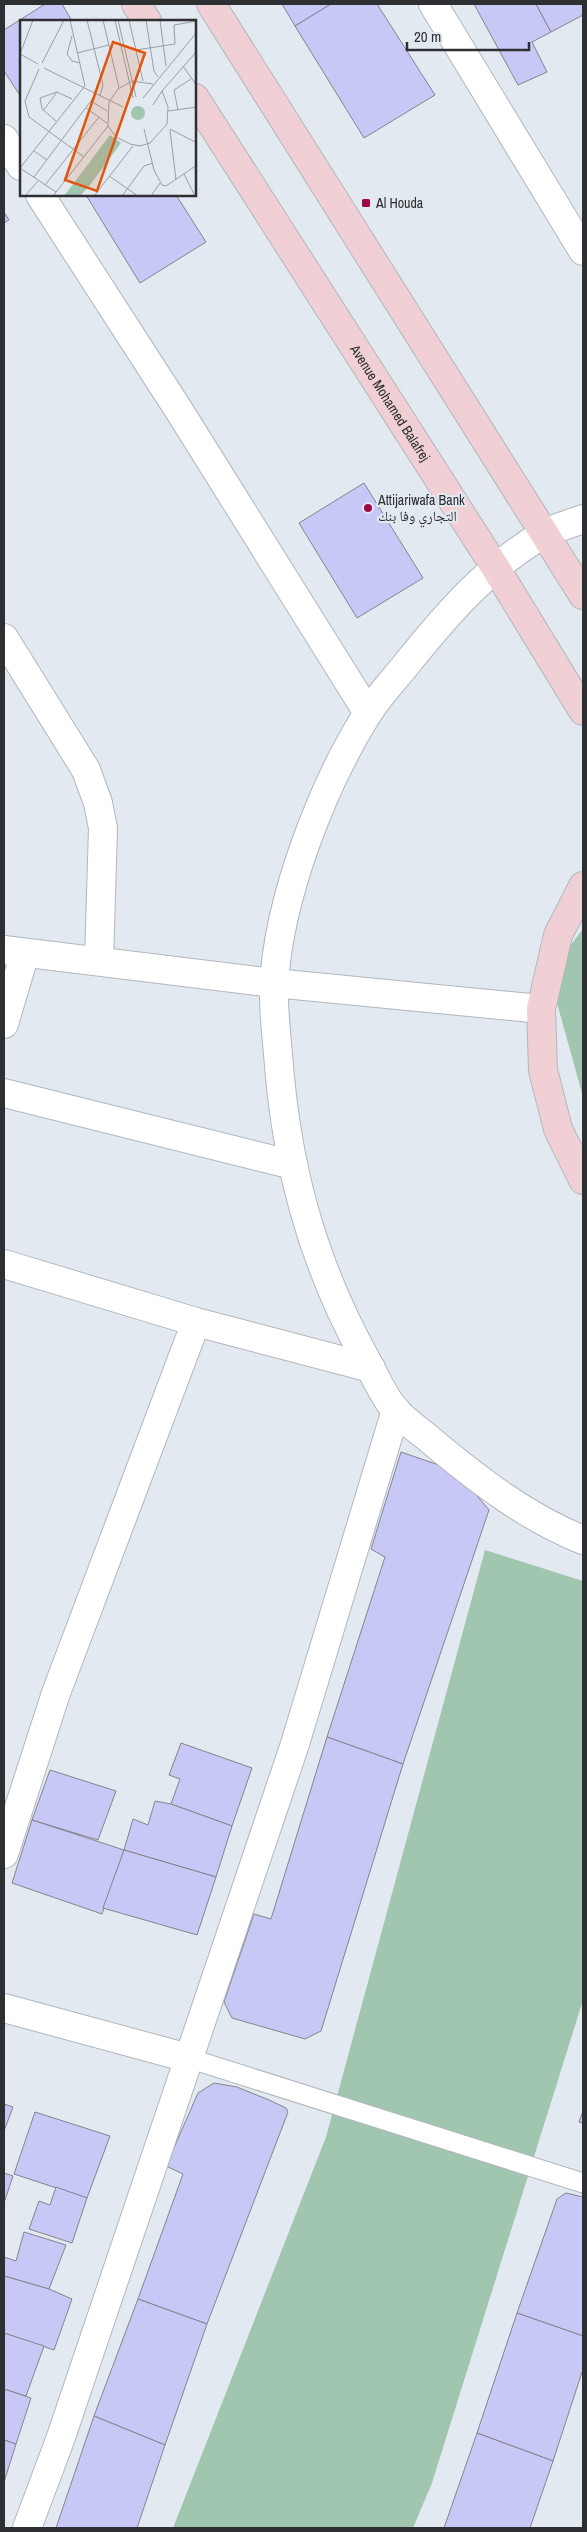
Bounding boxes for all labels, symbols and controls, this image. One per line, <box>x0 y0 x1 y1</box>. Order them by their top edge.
inset map <box>20 20 196 196</box>
scale bar <box>407 20 530 52</box>
text: 20 m <box>414 26 441 47</box>
place label: Al Houda <box>375 194 424 212</box>
marker: Al Houda <box>360 197 372 209</box>
street label: Avenue Mohamed Balafrej <box>345 340 434 465</box>
place label: Attijariwafa Bank التجاري وفا بنك <box>377 491 465 528</box>
marker: Attijariwafa Bank التجاري وفا بنك <box>362 502 374 514</box>

